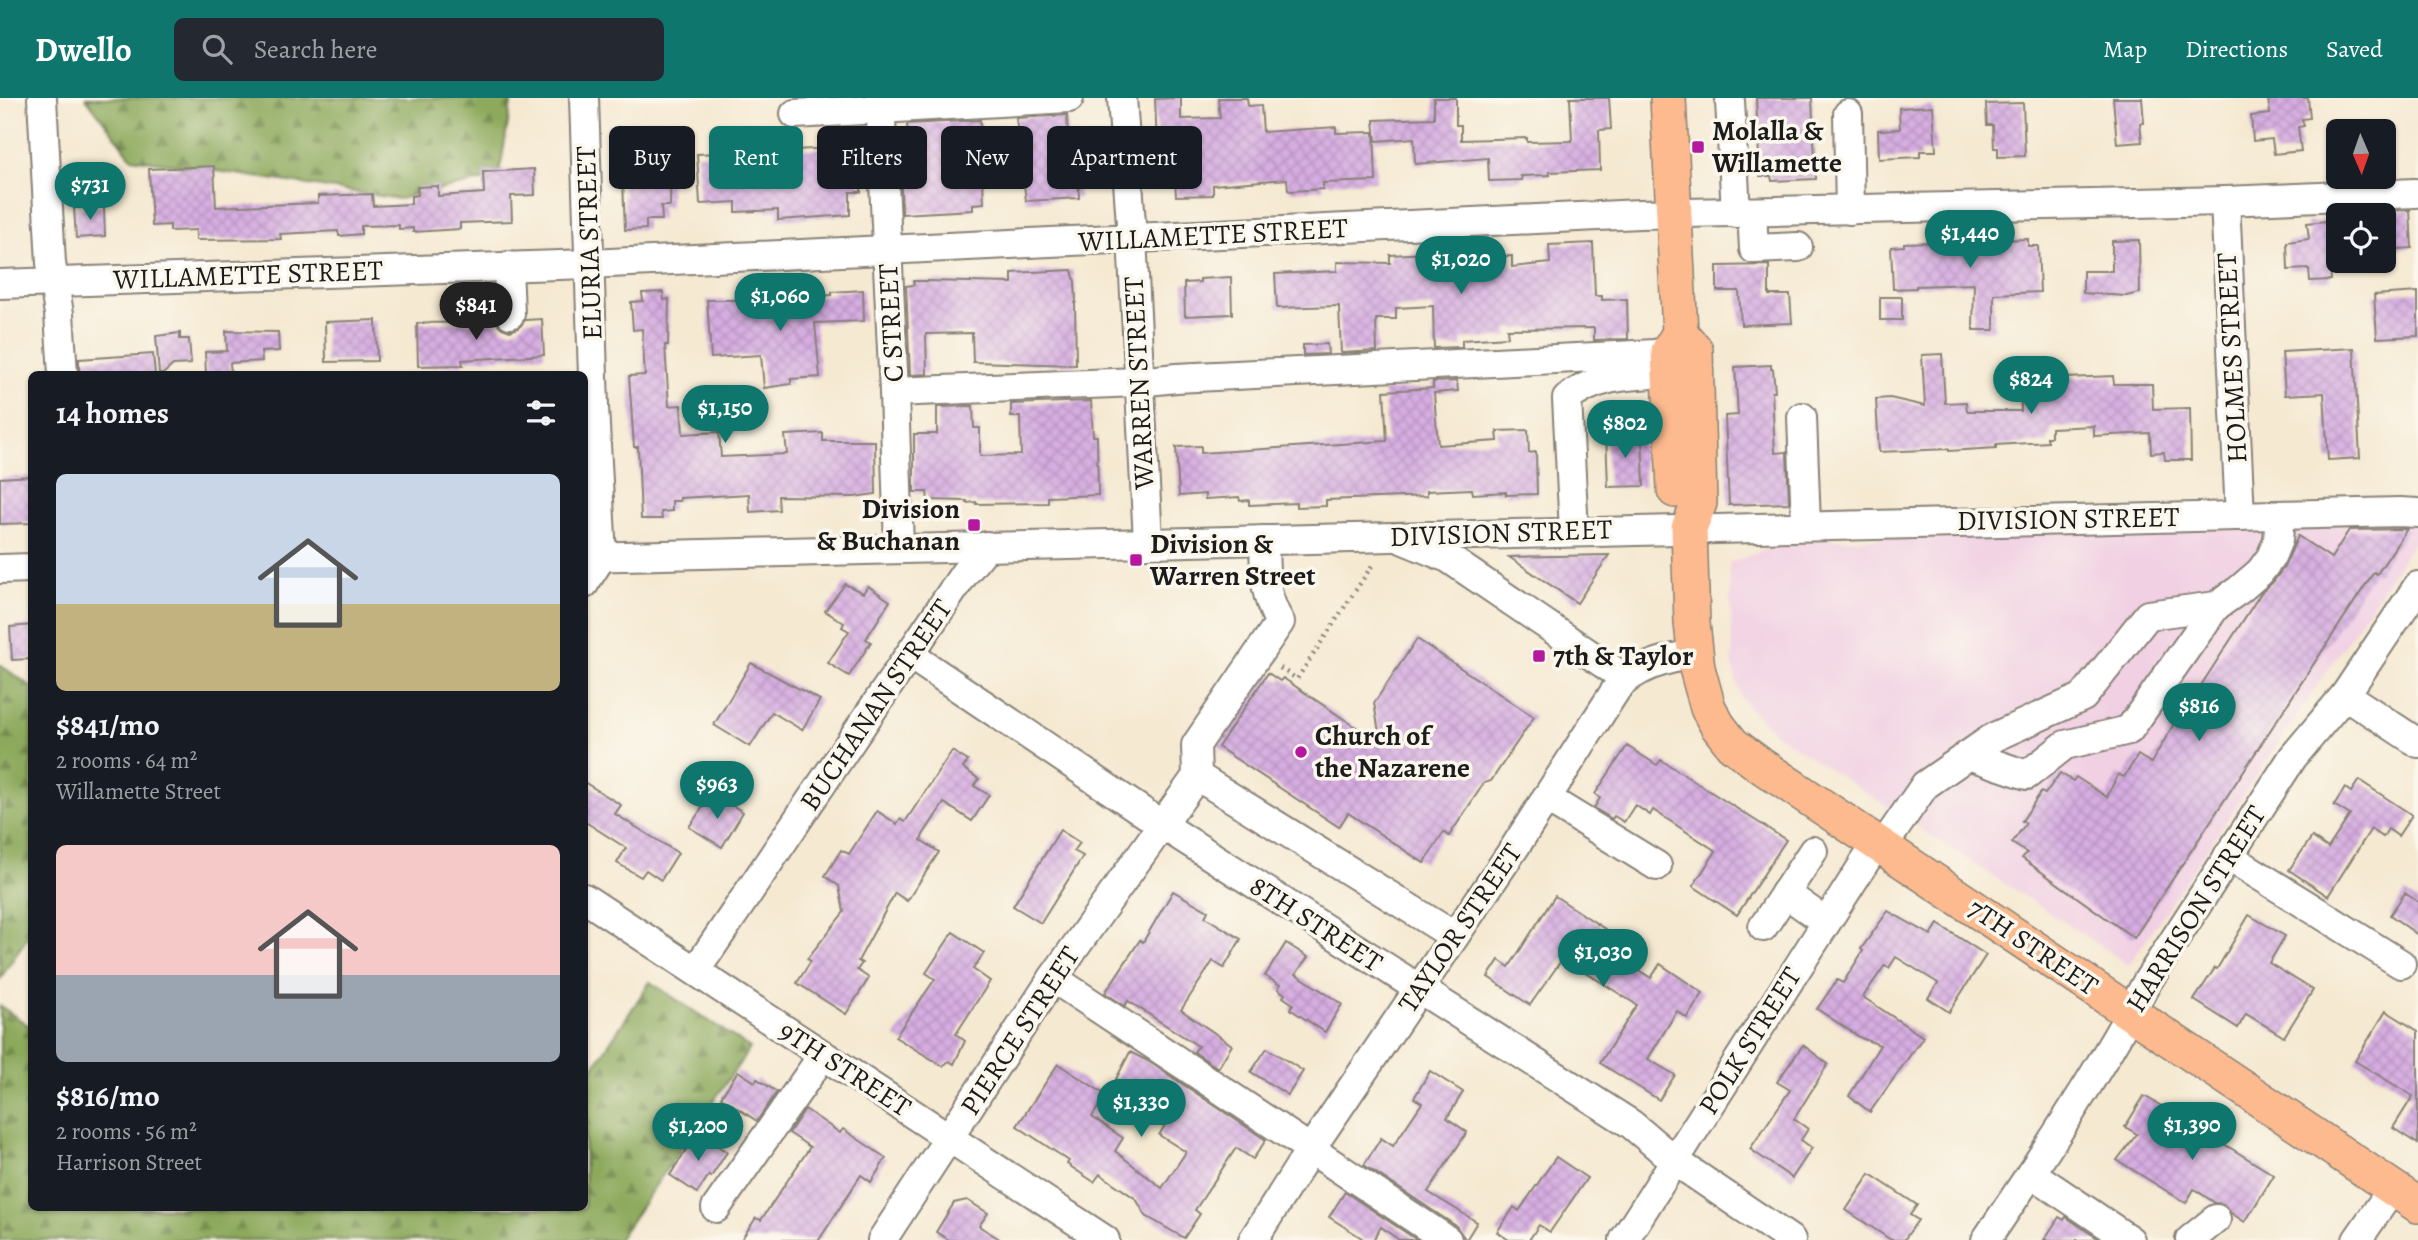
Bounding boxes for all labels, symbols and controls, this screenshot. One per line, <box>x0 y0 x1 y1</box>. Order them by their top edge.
search box <box>174 18 664 81</box>
text: Dwello <box>35 27 132 72</box>
icon: search <box>198 30 236 68</box>
text: Search here <box>254 32 377 67</box>
text: Map <box>2103 33 2147 65</box>
text: Directions <box>2185 33 2288 65</box>
text: Saved <box>2326 33 2383 65</box>
place label: Molalla & Willamette <box>1711 112 1842 182</box>
north arrow <box>2326 119 2396 189</box>
map controls <box>2326 119 2396 273</box>
chip: Buy <box>609 126 695 189</box>
chip: Rent <box>709 126 803 189</box>
chip: Filters <box>817 126 927 189</box>
chip: New <box>941 126 1033 189</box>
chip: Apartment <box>1047 126 1202 189</box>
marker: Molalla & Willamette <box>1690 139 1706 155</box>
street label: ELURIA STREET <box>567 145 611 341</box>
pin: $731 <box>49 162 131 222</box>
text: $731 <box>71 169 109 200</box>
button: locate <box>2326 203 2396 273</box>
street label: WILLAMETTE STREET <box>1076 209 1349 261</box>
pin: $1,440 <box>1913 211 2027 270</box>
text: $1,440 <box>1941 217 1999 248</box>
pin: $1,020 <box>1404 236 1518 296</box>
text: $1,020 <box>1431 243 1491 274</box>
street label: WILLAMETTE STREET <box>111 251 384 299</box>
street label: HOLMES STREET <box>2208 252 2256 464</box>
street label: C STREET <box>869 263 913 383</box>
pin: $1,060 <box>723 274 837 333</box>
street label: WARREN STREET <box>1114 275 1164 492</box>
text: $1,060 <box>750 280 810 311</box>
pin: $841 <box>435 282 517 342</box>
text: $841 <box>456 289 496 320</box>
pin: $824 <box>1990 356 2072 416</box>
text: $824 <box>2009 363 2053 394</box>
pin: $1,150 <box>668 386 782 445</box>
text: $1,150 <box>698 392 752 423</box>
text: 14 homes <box>56 393 169 433</box>
icon: filters <box>522 394 560 432</box>
pin: $802 <box>1584 400 1666 460</box>
text: $802 <box>1603 407 1647 438</box>
place label: Division & Buchanan <box>817 490 960 560</box>
street label: DIVISION STREET <box>1956 498 2180 540</box>
street label: DIVISION STREET <box>1389 510 1613 556</box>
marker: Division & Buchanan <box>966 517 982 533</box>
icon: home <box>245 520 371 646</box>
place label: Division & Warren Street <box>1149 525 1316 595</box>
marker: Division & Warren Street <box>1128 552 1144 568</box>
street label: BUCHANAN STREET <box>791 592 961 818</box>
place label: 7th & Taylor <box>1553 637 1694 675</box>
marker: 7th & Taylor <box>1531 648 1547 664</box>
pin: $816 <box>2158 684 2240 743</box>
text: $816 <box>2179 690 2219 721</box>
text: $841/mo <box>56 705 160 745</box>
place label: Church of the Nazarene <box>1315 717 1470 787</box>
marker: Church of the Nazarene <box>1293 744 1309 760</box>
text: 2 rooms · 64 m² <box>56 745 197 776</box>
pin: $963 <box>676 762 758 821</box>
text: $963 <box>696 768 738 799</box>
text: Willamette Street <box>56 776 221 807</box>
street label: HARRISON STREET <box>2117 798 2275 1020</box>
street label: TAYLOR STREET <box>1389 836 1531 1020</box>
street label: 8TH STREET <box>1242 867 1390 981</box>
street label: 7TH STREET <box>1960 889 2106 1005</box>
icon: home <box>245 891 371 1017</box>
pin: $1,030 <box>1546 930 1660 989</box>
text: $1,030 <box>1574 936 1632 967</box>
street label: PIERCE STREET <box>951 939 1089 1123</box>
street label: POLK STREET <box>1690 960 1810 1122</box>
street label: 9TH STREET <box>772 1012 918 1126</box>
text: $816/mo <box>56 1076 160 1116</box>
pin: $1,330 <box>1084 1080 1198 1139</box>
text: $1,330 <box>1113 1086 1169 1117</box>
pin: $1,390 <box>2135 1102 2249 1162</box>
pin: $1,200 <box>641 1104 755 1163</box>
text: $1,390 <box>2163 1109 2221 1140</box>
text: $1,200 <box>668 1110 728 1141</box>
text: 2 rooms · 56 m² <box>56 1116 197 1147</box>
text: Harrison Street <box>56 1147 202 1178</box>

